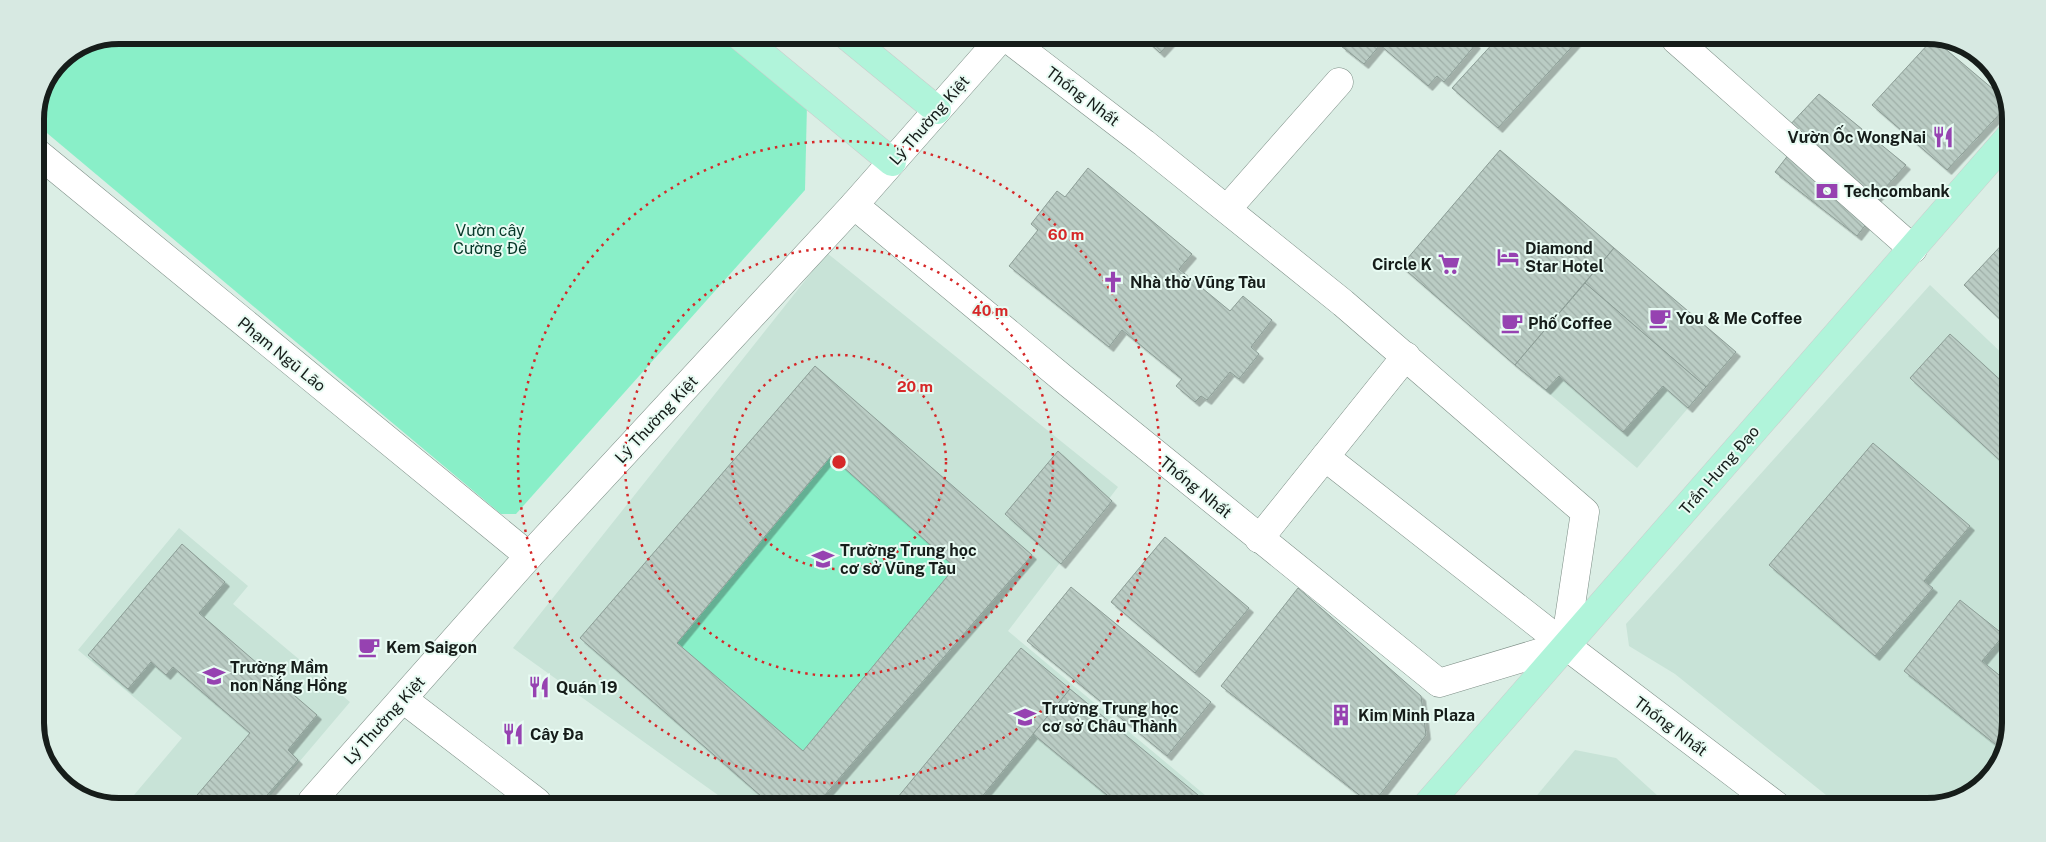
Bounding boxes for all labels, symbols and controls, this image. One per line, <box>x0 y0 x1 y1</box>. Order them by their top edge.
street label: Thống Nhất <box>1042 63 1123 130</box>
street label: Lý Thường Kiệt <box>885 72 973 169</box>
restaurant icon: Vườn Ốc WongNai <box>1930 124 1956 150</box>
place label: Vườn Ốc WongNai <box>1788 125 1926 147</box>
bank icon: Techcombank <box>1814 178 1840 204</box>
place label: Techcombank <box>1844 182 1950 201</box>
park label: Vườn cây Cường Để <box>453 221 527 258</box>
text: 60 m <box>1048 226 1084 243</box>
place label: Diamond Star Hotel <box>1525 239 1604 276</box>
hotel icon: Diamond Star Hotel <box>1495 244 1521 270</box>
supermarket icon: Circle K <box>1436 251 1462 277</box>
place label: Circle K <box>1372 255 1433 274</box>
church icon: Nhà thờ Vũng Tàu <box>1100 269 1126 295</box>
place label: Nhà thờ Vũng Tàu <box>1130 273 1266 292</box>
text: 40 m <box>972 302 1008 319</box>
cafe icon: You & Me Coffee <box>1647 305 1673 331</box>
place label: You & Me Coffee <box>1676 309 1802 328</box>
cafe icon: Phố Coffee <box>1499 310 1525 336</box>
street label: Phạm Ngũ Lão <box>234 313 330 396</box>
place label: Phố Coffee <box>1528 314 1612 333</box>
street label: Lý Thường Kiệt <box>611 372 702 467</box>
text: 20 m <box>897 378 933 395</box>
street label: Trần Hưng Đạo <box>1676 422 1763 519</box>
centre of rings <box>830 453 848 471</box>
street label: Thống Nhất <box>1156 453 1235 522</box>
place label: Trường Trung học cơ sở Vũng Tàu <box>840 541 977 578</box>
school or university icon: Trường Trung học cơ sở Vũng Tàu <box>810 546 836 572</box>
cafe icon: Kem Saigon <box>356 634 382 660</box>
place label: Kem Saigon <box>386 638 477 657</box>
place label: Trường Mầm non Nắng Hồng <box>230 658 347 695</box>
school or university icon: Trường Mầm non Nắng Hồng <box>201 663 227 689</box>
street label: Lý Thường Kiệt <box>340 672 429 768</box>
restaurant icon: Quán 19 <box>526 674 552 700</box>
place label: Quán 19 <box>556 678 617 697</box>
street label: Thống Nhất <box>1630 693 1711 760</box>
place label: Trường Trung học cơ sở Châu Thành <box>1042 699 1179 736</box>
building icon: Kim Minh Plaza <box>1328 702 1354 728</box>
school or university icon: Trường Trung học cơ sở Châu Thành <box>1012 704 1038 730</box>
place label: Kim Minh Plaza <box>1358 706 1475 725</box>
restaurant icon: Cây Đa <box>500 721 526 747</box>
place label: Cây Đa <box>530 725 584 744</box>

